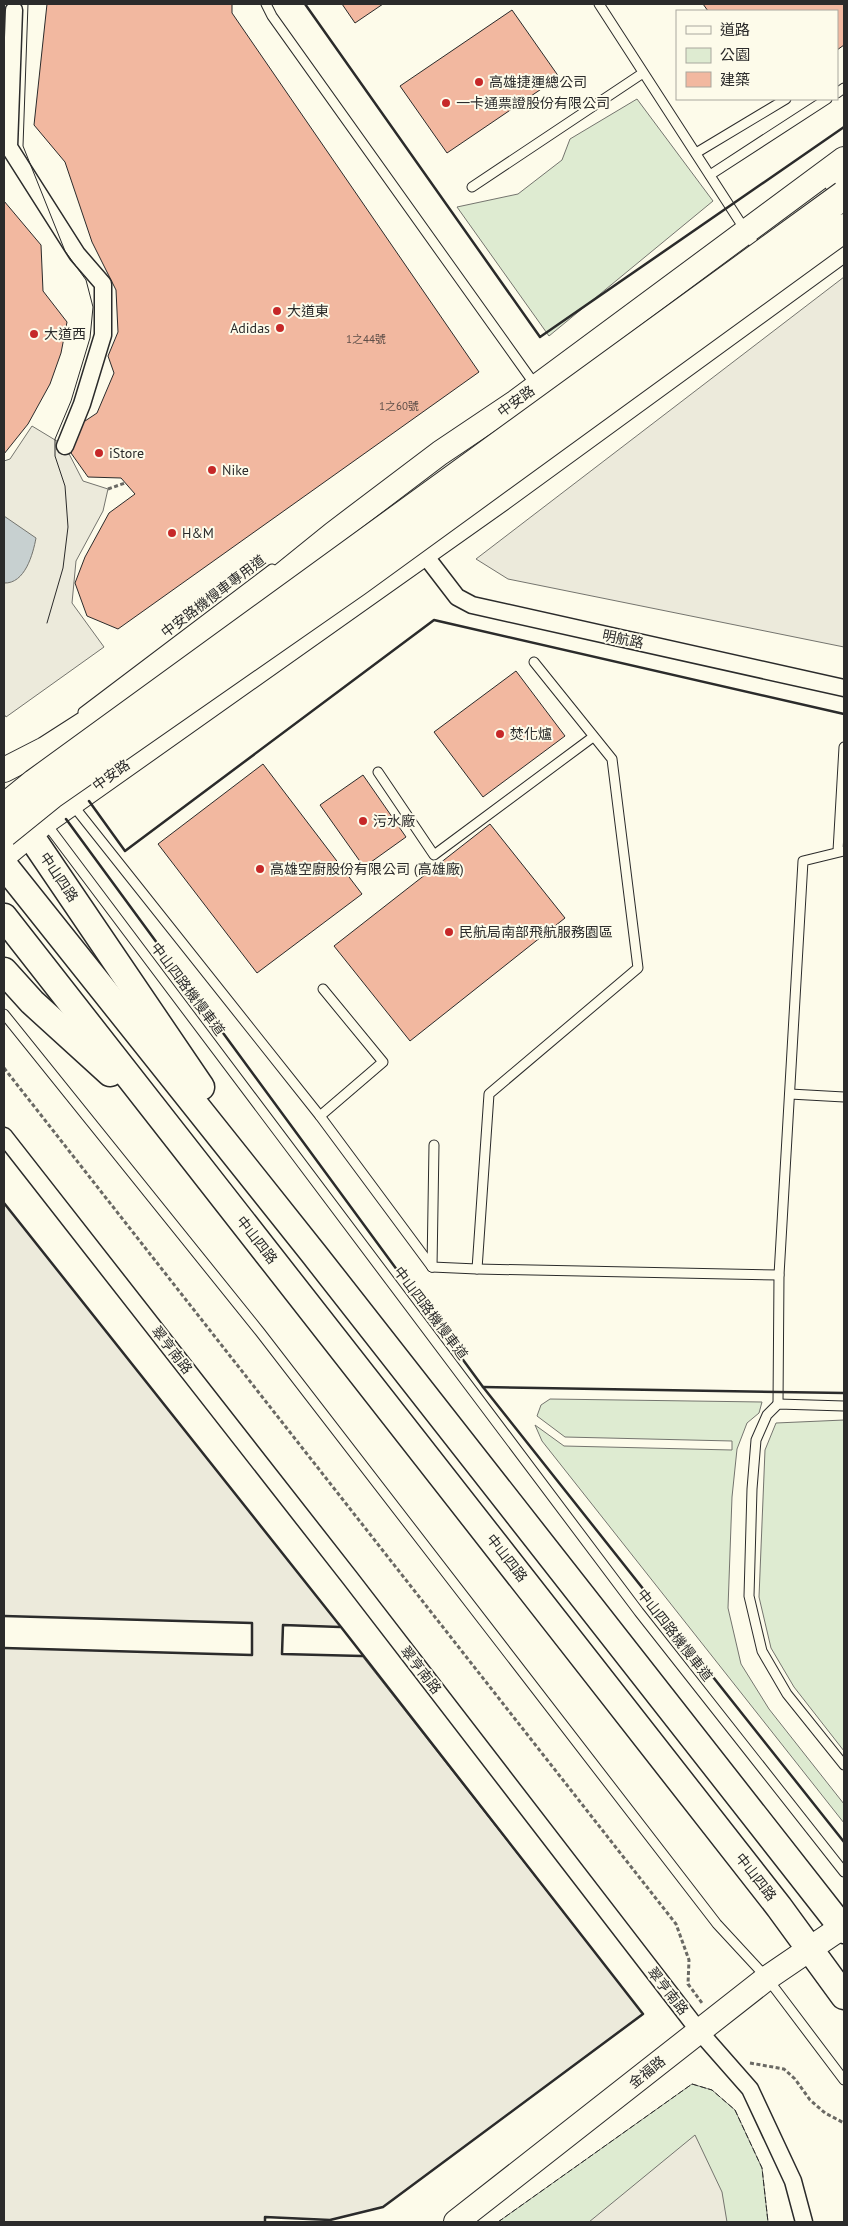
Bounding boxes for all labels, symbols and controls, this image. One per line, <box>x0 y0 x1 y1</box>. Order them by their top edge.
legend <box>676 10 838 100</box>
text: 道路 <box>720 20 750 39</box>
text: 公園 <box>720 45 750 64</box>
text: 建築 <box>720 70 750 89</box>
place label: 高雄捷運總公司 <box>489 73 587 91</box>
marker: 高雄捷運總公司 <box>473 76 485 88</box>
place label: 一卡通票證股份有限公司 <box>456 94 610 112</box>
marker: 一卡通票證股份有限公司 <box>440 97 452 109</box>
place label: 大道東 <box>287 302 329 320</box>
marker: 大道東 <box>271 305 283 317</box>
place label: Adidas <box>230 319 270 337</box>
marker: Adidas <box>274 322 286 334</box>
place label: 大道西 <box>44 325 86 343</box>
marker: 大道西 <box>28 328 40 340</box>
house number: 1之44號 <box>346 332 386 346</box>
street label: 中安路 <box>494 381 538 421</box>
house number: 1之60號 <box>379 399 419 413</box>
place label: iStore <box>109 444 144 462</box>
marker: iStore <box>93 447 105 459</box>
place label: Nike <box>222 461 249 479</box>
marker: Nike <box>206 464 218 476</box>
place label: H&M <box>182 524 214 542</box>
marker: H&M <box>166 527 178 539</box>
street label: 中安路機慢車專用道 <box>157 551 269 641</box>
street label: 明航路 <box>601 626 645 652</box>
place label: 焚化爐 <box>510 725 552 743</box>
marker: 焚化爐 <box>494 728 506 740</box>
street label: 中安路 <box>89 756 133 794</box>
place label: 污水廠 <box>373 812 415 830</box>
marker: 污水廠 <box>357 815 369 827</box>
street label: 中山四路 <box>36 849 82 905</box>
place label: 高雄空廚股份有限公司 (高雄廠) <box>270 860 464 878</box>
marker: 高雄空廚股份有限公司 (高雄廠) <box>254 863 266 875</box>
place label: 民航局南部飛航服務園區 <box>459 923 613 941</box>
marker: 民航局南部飛航服務園區 <box>443 926 455 938</box>
street label: 中山四路機慢車道 <box>147 939 229 1039</box>
street label: 中山四路 <box>233 1212 281 1268</box>
street label: 中山四路機慢車道 <box>390 1263 472 1363</box>
street label: 翠亨南路 <box>148 1322 196 1378</box>
street label: 中山四路 <box>483 1530 531 1586</box>
street label: 中山四路機慢車道 <box>633 1585 717 1685</box>
street label: 翠亨南路 <box>397 1642 445 1698</box>
street label: 中山四路 <box>732 1849 780 1905</box>
street label: 翠亨南路 <box>644 1963 692 2019</box>
street label: 金福路 <box>625 2052 669 2092</box>

